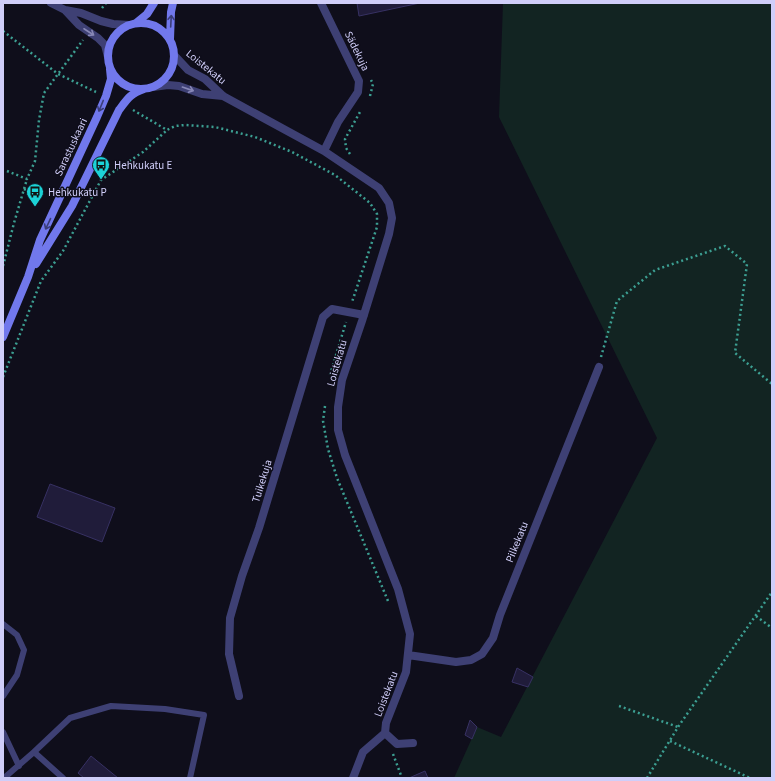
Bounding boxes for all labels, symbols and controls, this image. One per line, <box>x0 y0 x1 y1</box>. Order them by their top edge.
one-way arrow <box>167 15 174 28</box>
one-way arrow <box>83 28 94 36</box>
street label: Sädekuja <box>341 29 373 73</box>
street label: Loistekatu <box>183 46 229 88</box>
one-way arrow <box>182 86 195 93</box>
one-way arrow <box>97 100 105 112</box>
street label: Sarastuskaari <box>51 116 91 178</box>
bus stop icon: Hehkukatu E <box>91 155 111 180</box>
place label: Hehkukatu E <box>114 158 173 173</box>
bus stop icon: Hehkukatu P <box>25 182 45 207</box>
place label: Hehkukatu P <box>48 185 107 200</box>
one-way arrow <box>44 218 51 230</box>
street label: Loistekatu <box>323 338 351 388</box>
street label: Tuikekuja <box>248 458 276 504</box>
street label: Pilkekatu <box>502 519 532 565</box>
street label: Loistekatu <box>370 669 402 719</box>

